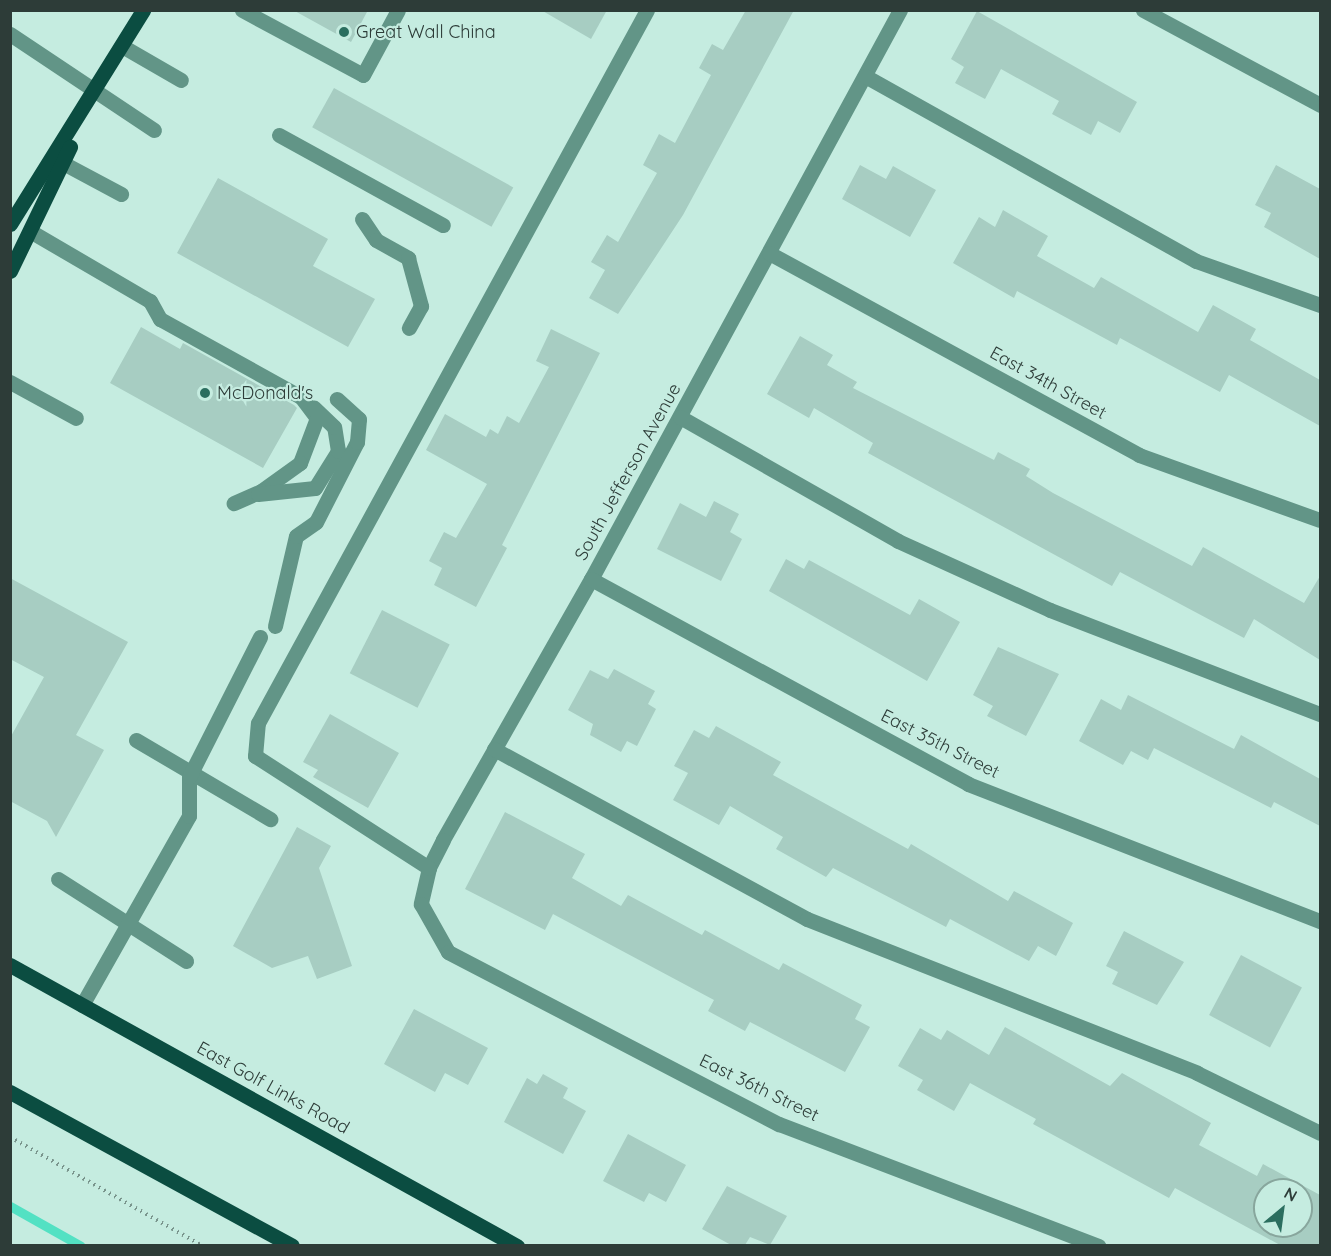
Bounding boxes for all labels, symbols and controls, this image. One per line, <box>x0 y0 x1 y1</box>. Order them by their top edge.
place label: Great Wall China <box>356 21 496 43</box>
marker: Great Wall China <box>337 25 351 39</box>
street label: East 34th Street <box>986 342 1110 424</box>
street label: South Jefferson Avenue <box>570 380 686 564</box>
place label: McDonald's <box>217 382 313 404</box>
marker: McDonald's <box>198 386 212 400</box>
street label: East 35th Street <box>877 705 1003 783</box>
street label: East Golf Links Road <box>193 1037 353 1139</box>
street label: East 36th Street <box>696 1050 822 1126</box>
north arrow <box>1253 1178 1313 1238</box>
text: N <box>1281 1182 1301 1206</box>

